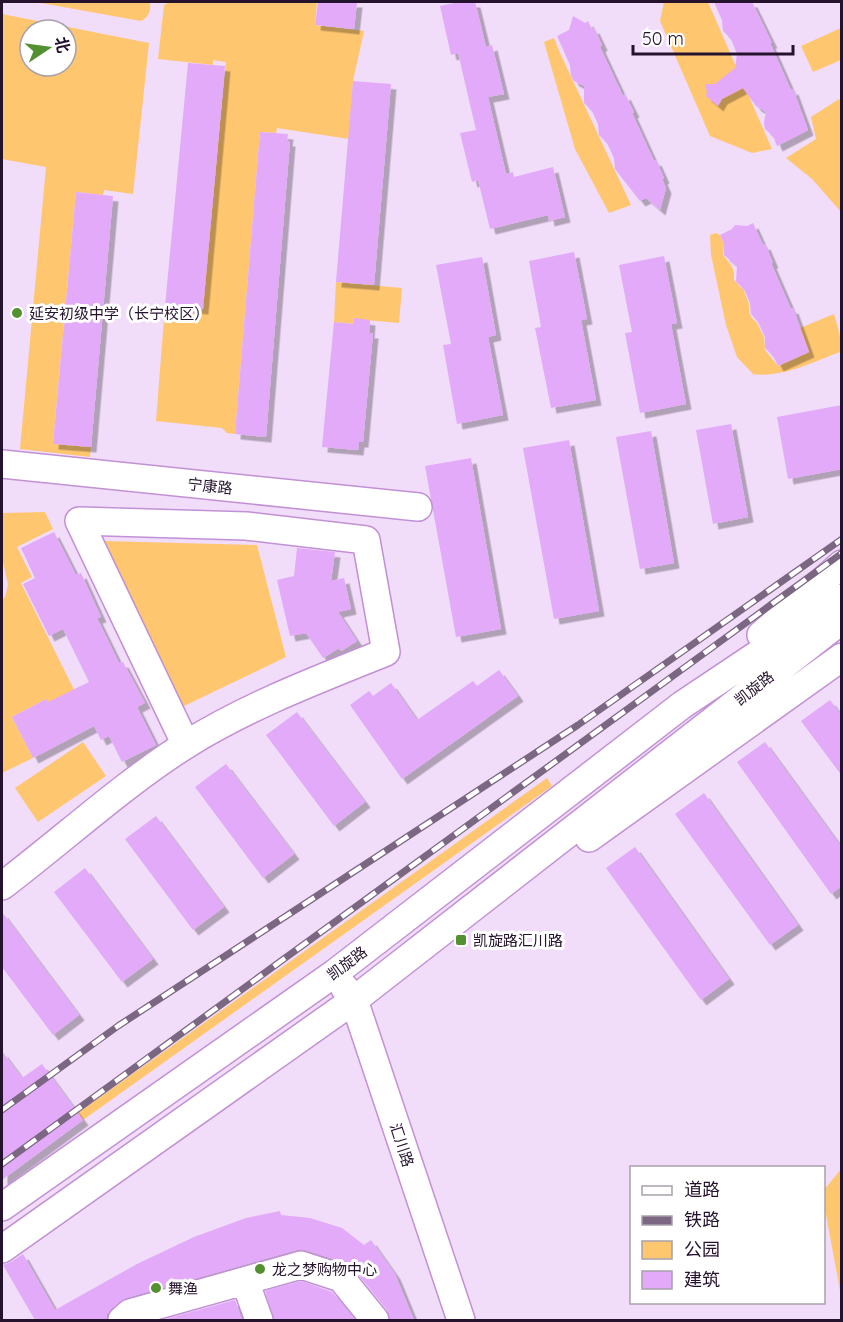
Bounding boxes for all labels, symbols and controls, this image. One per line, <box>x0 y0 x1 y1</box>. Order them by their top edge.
north arrow <box>18 18 78 78</box>
scale bar <box>633 18 794 56</box>
text: 50 m <box>642 27 684 50</box>
text: 北 <box>51 35 74 55</box>
place label: 延安初级中学（长宁校区） <box>29 304 209 323</box>
marker: 延安初级中学（长宁校区） <box>10 306 24 320</box>
street label: 宁康路 <box>187 474 233 498</box>
street label: 凯旋路 <box>730 667 778 709</box>
place label: 凯旋路汇川路 <box>473 931 563 950</box>
marker: 凯旋路汇川路 <box>454 933 468 947</box>
street label: 凯旋路 <box>323 942 371 984</box>
street label: 汇川路 <box>386 1121 418 1169</box>
legend <box>630 1166 825 1304</box>
text: 道路 <box>684 1178 720 1201</box>
text: 铁路 <box>684 1208 720 1231</box>
text: 公园 <box>684 1238 720 1261</box>
place label: 龙之梦购物中心 <box>272 1260 377 1279</box>
marker: 龙之梦购物中心 <box>253 1262 267 1276</box>
text: 建筑 <box>684 1268 720 1291</box>
place label: 舞渔 <box>168 1279 198 1298</box>
marker: 舞渔 <box>149 1281 163 1295</box>

